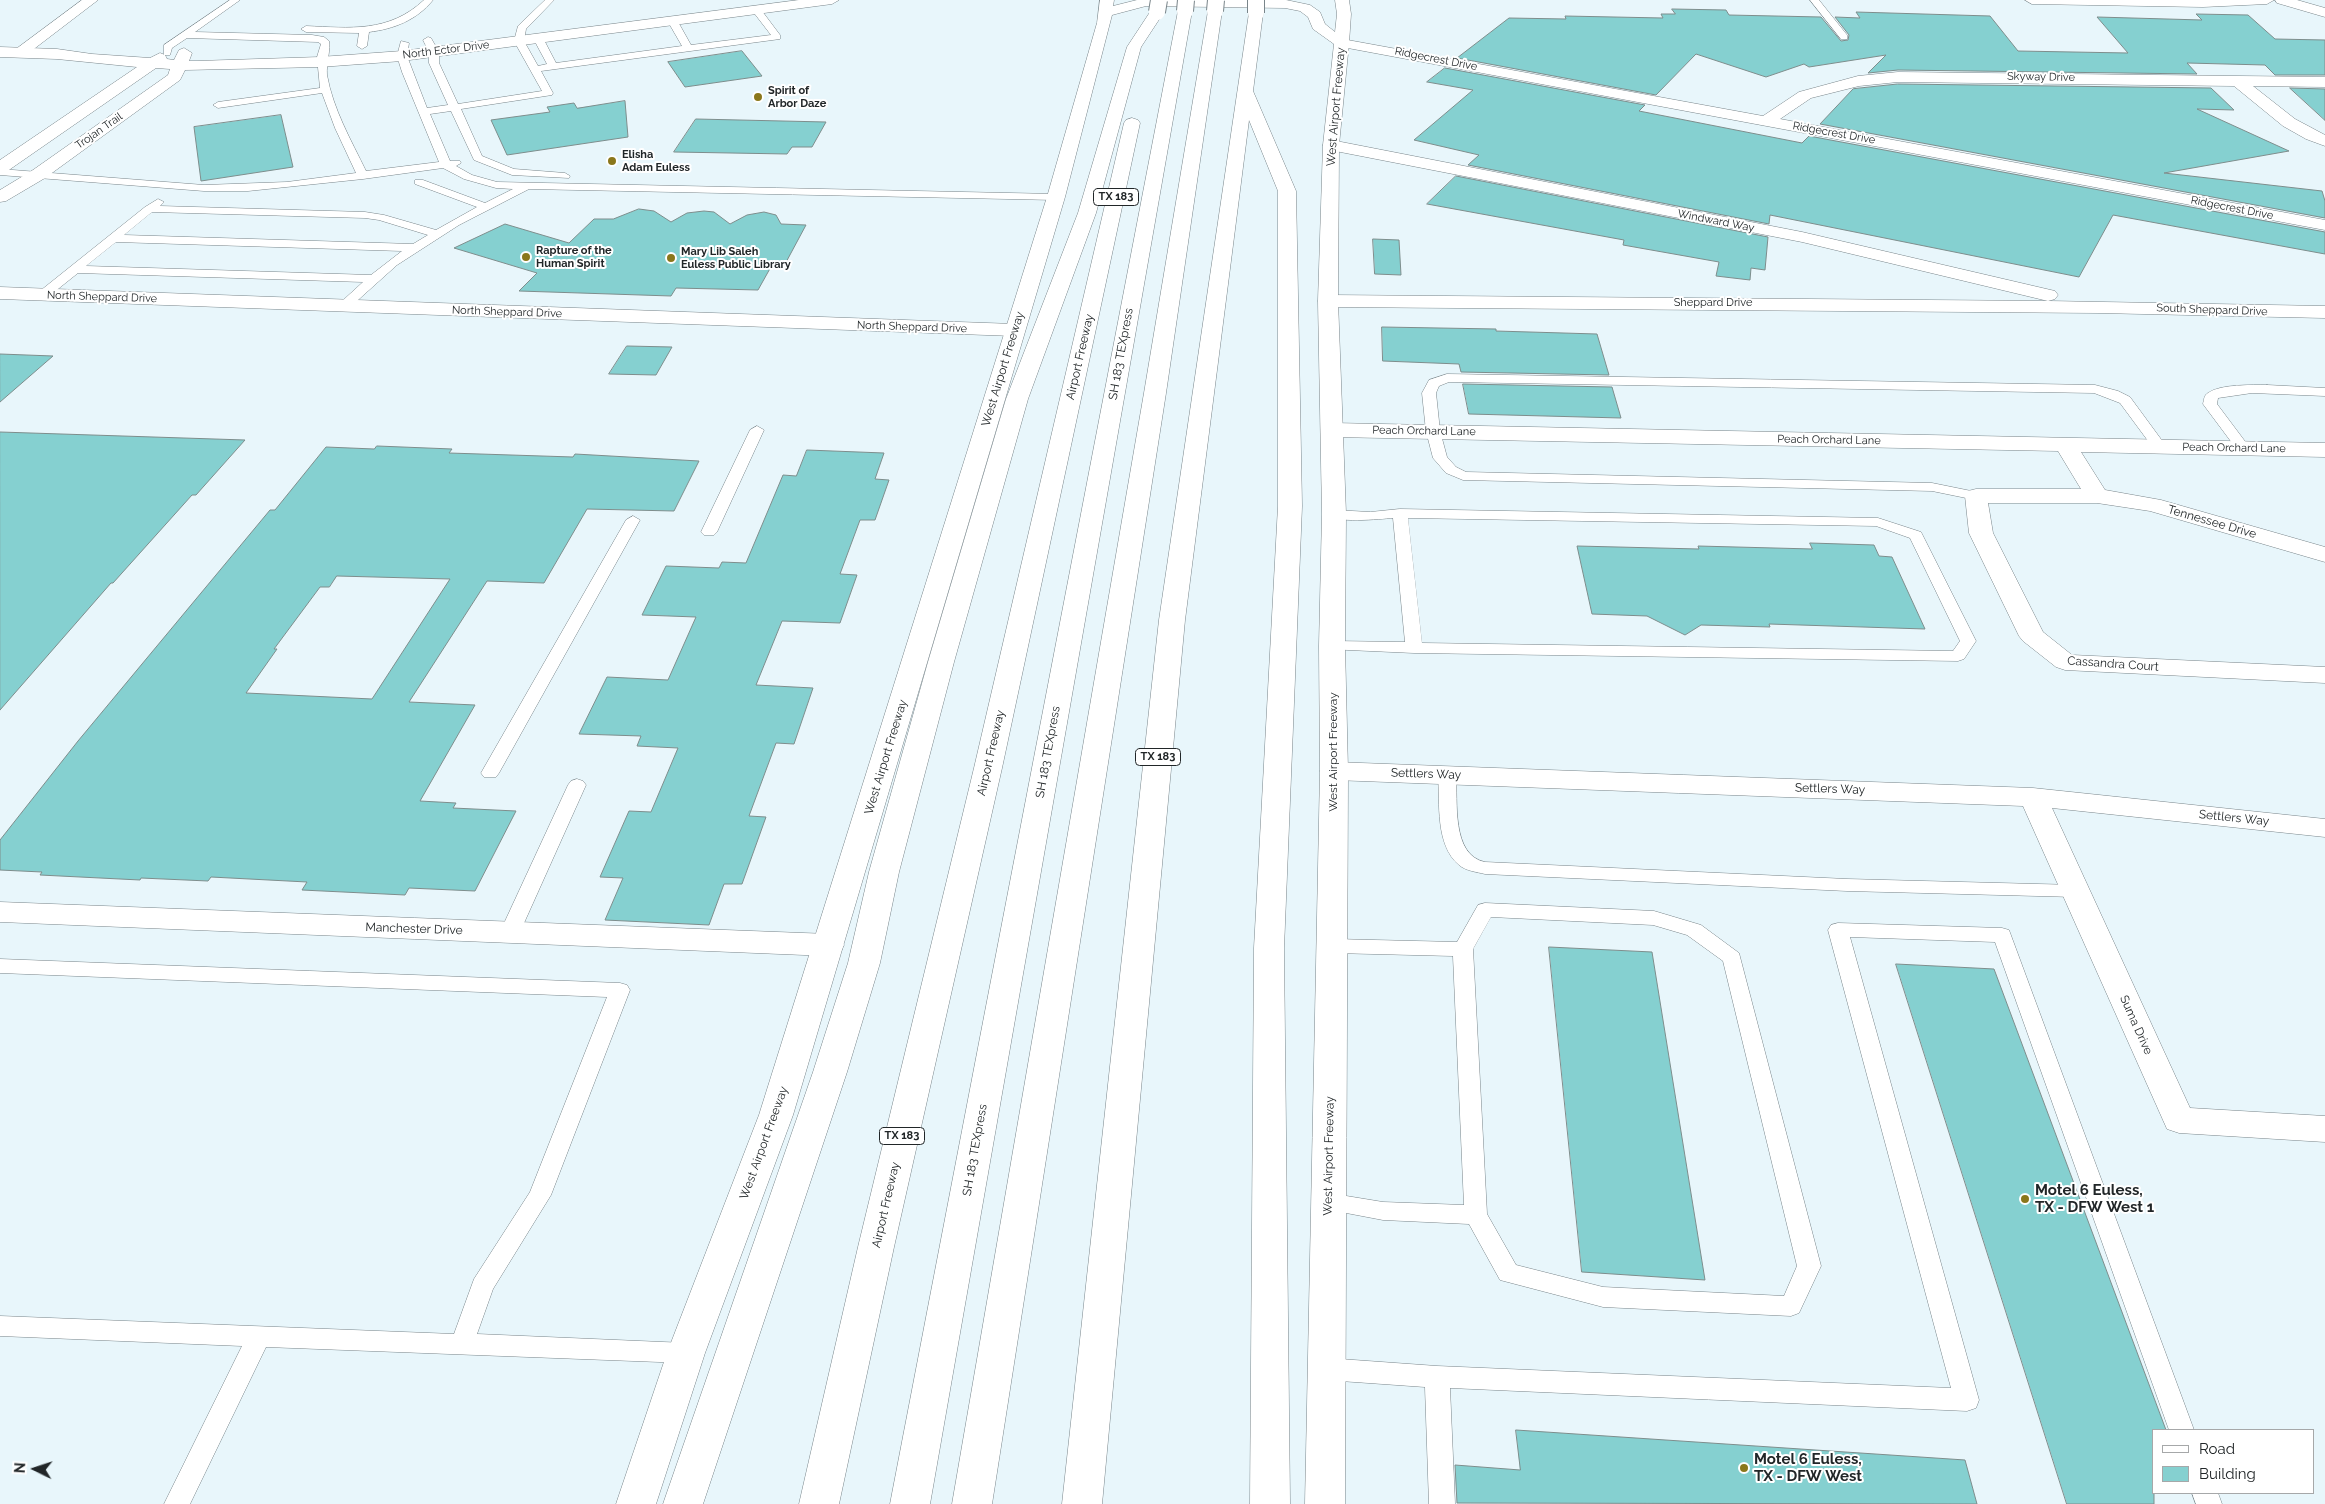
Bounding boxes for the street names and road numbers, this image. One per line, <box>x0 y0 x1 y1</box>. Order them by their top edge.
street label: North Ector Drive <box>402 38 490 62</box>
street label: Ridgecrest Drive <box>1394 45 1478 73</box>
street label: West Airport Freeway <box>1324 47 1348 167</box>
street label: Skyway Drive <box>2007 70 2075 84</box>
street label: Trojan Trail <box>73 110 125 152</box>
street label: Ridgecrest Drive <box>1792 119 1876 147</box>
road number: TX 183 <box>1094 188 1138 206</box>
street label: Ridgecrest Drive <box>2190 194 2274 222</box>
street label: Windward Way <box>1676 207 1756 235</box>
street label: North Sheppard Drive <box>47 288 157 306</box>
street label: Sheppard Drive <box>1674 296 1752 310</box>
street label: South Sheppard Drive <box>2156 301 2268 319</box>
street label: North Sheppard Drive <box>452 303 562 321</box>
street label: SH 183 TEXpress <box>1106 307 1136 401</box>
street label: West Airport Freeway <box>979 310 1027 428</box>
street label: Airport Freeway <box>1063 313 1097 401</box>
street label: North Sheppard Drive <box>857 318 967 336</box>
street label: Peach Orchard Lane <box>1372 423 1476 439</box>
street label: Peach Orchard Lane <box>1777 432 1881 448</box>
street label: Peach Orchard Lane <box>2182 440 2286 456</box>
street label: Tennessee Drive <box>2166 502 2258 542</box>
street label: Cassandra Court <box>2067 654 2159 674</box>
street label: West Airport Freeway <box>1326 692 1340 812</box>
street label: West Airport Freeway <box>862 698 910 816</box>
street label: SH 183 TEXpress <box>1033 705 1063 799</box>
street label: Airport Freeway <box>974 709 1008 797</box>
road number: TX 183 <box>1136 749 1180 766</box>
street label: Settlers Way <box>1391 766 1461 782</box>
street label: Settlers Way <box>1795 781 1865 797</box>
street label: Settlers Way <box>2198 807 2270 829</box>
street label: Manchester Drive <box>365 920 463 938</box>
street label: Suma Drive <box>2116 993 2156 1057</box>
street label: West Airport Freeway <box>737 1084 791 1202</box>
street label: West Airport Freeway <box>1321 1096 1337 1216</box>
street label: SH 183 TEXpress <box>960 1103 990 1197</box>
road number: TX 183 <box>880 1128 924 1144</box>
street label: Airport Freeway <box>869 1161 903 1249</box>

